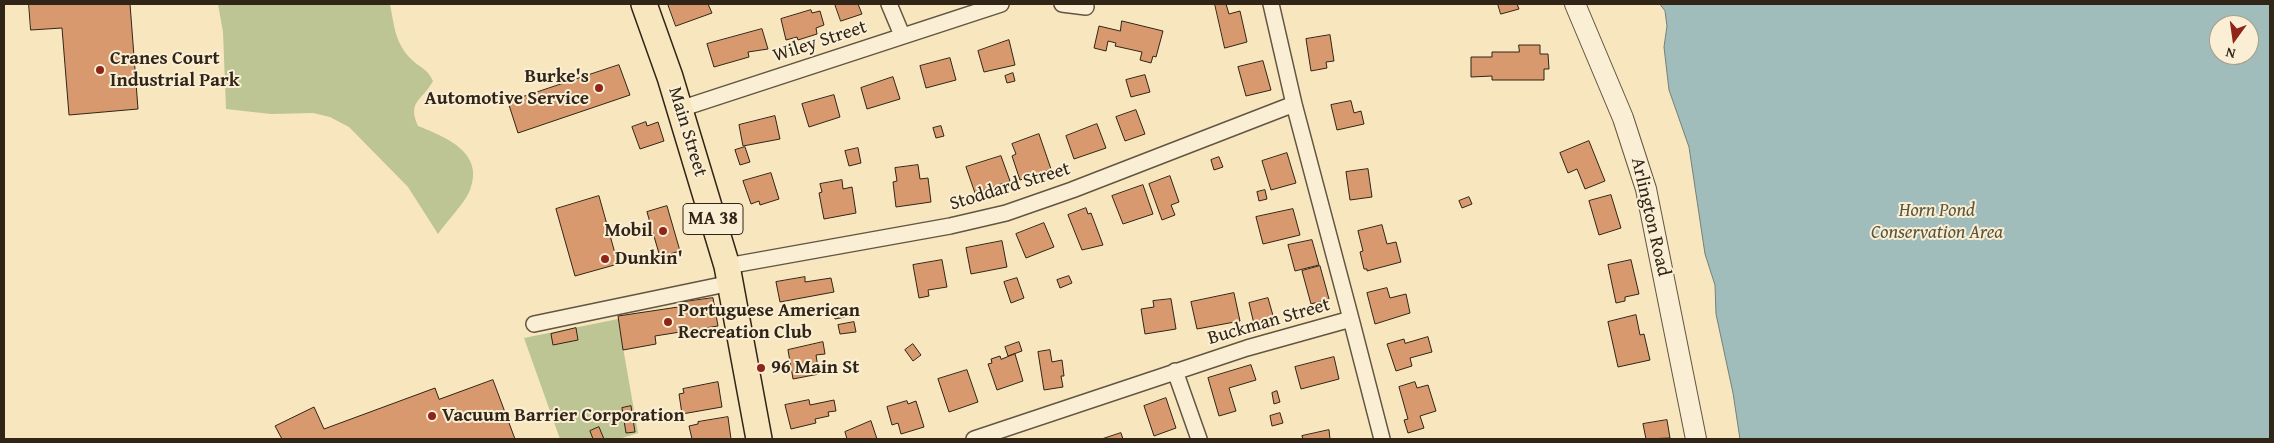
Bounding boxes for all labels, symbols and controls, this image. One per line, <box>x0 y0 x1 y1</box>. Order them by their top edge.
north arrow <box>2209 15 2259 65</box>
street label: Wiley Street <box>770 16 870 68</box>
text: N <box>2224 43 2238 64</box>
place label: Cranes Court Industrial Park <box>110 48 240 92</box>
marker: Cranes Court Industrial Park <box>94 64 106 76</box>
place label: Burke's Automotive Service <box>425 66 589 110</box>
marker: Burke's Automotive Service <box>593 82 605 94</box>
street label: Main Street <box>663 84 711 180</box>
street label: Arlington Road <box>1625 155 1675 279</box>
street label: Stoddard Street <box>947 158 1073 216</box>
park label: Horn Pond Conservation Area <box>1871 200 2003 244</box>
road number: MA 38 <box>683 203 743 234</box>
place label: Mobil <box>604 220 653 242</box>
marker: Mobil <box>657 225 669 237</box>
place label: Dunkin' <box>615 248 683 270</box>
marker: Dunkin' <box>599 253 611 265</box>
street label: Buckman Street <box>1205 294 1333 350</box>
place label: Portuguese American Recreation Club <box>678 300 860 344</box>
marker: Portuguese American Recreation Club <box>662 316 674 328</box>
place label: 96 Main St <box>771 357 859 379</box>
marker: 96 Main St <box>755 362 767 374</box>
place label: Vacuum Barrier Corporation <box>442 405 685 427</box>
marker: Vacuum Barrier Corporation <box>426 410 438 422</box>

